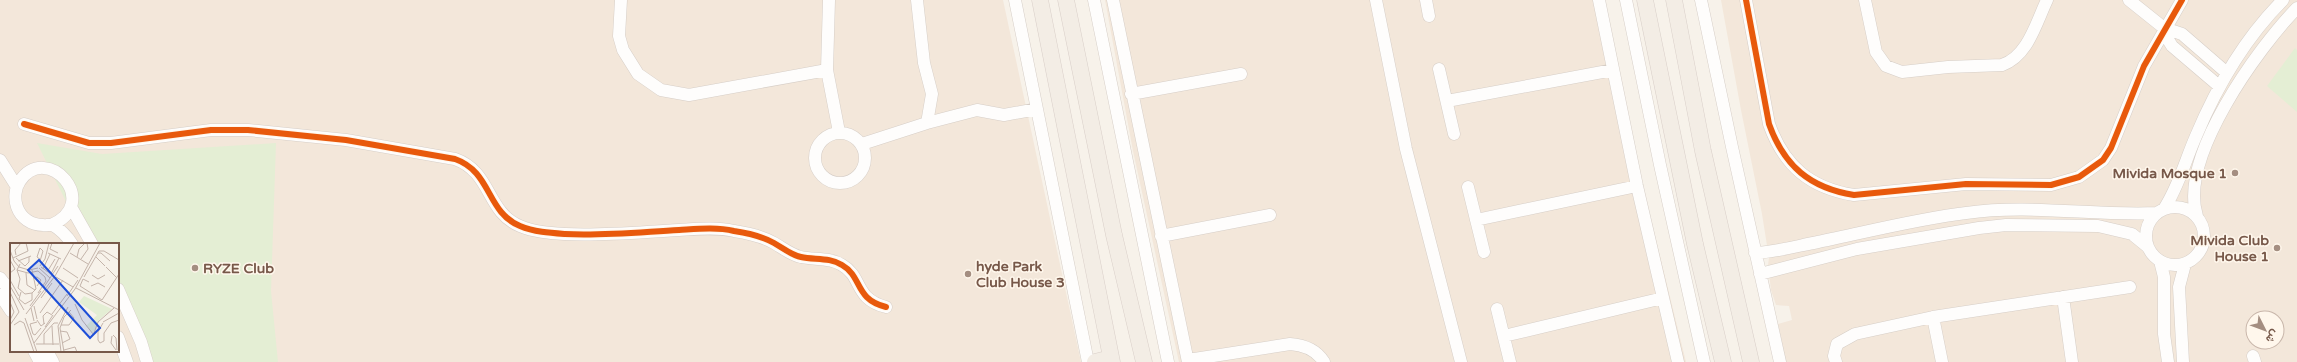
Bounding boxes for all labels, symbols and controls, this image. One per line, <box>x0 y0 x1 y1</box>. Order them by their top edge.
place label: Mivida Mosque 1 <box>2113 165 2227 182</box>
marker: Mivida Mosque 1 <box>2230 168 2240 178</box>
place label: Mivida Club House 1 <box>2190 232 2269 265</box>
inset map <box>10 243 119 352</box>
marker: Mivida Club House 1 <box>2272 243 2282 253</box>
place label: hyde Park Club House 3 <box>976 258 1065 291</box>
place label: RYZE Club <box>203 260 274 277</box>
marker: RYZE Club <box>190 263 200 273</box>
marker: hyde Park Club House 3 <box>963 269 973 279</box>
north arrow <box>2245 310 2285 350</box>
text: ش <box>2263 327 2281 346</box>

